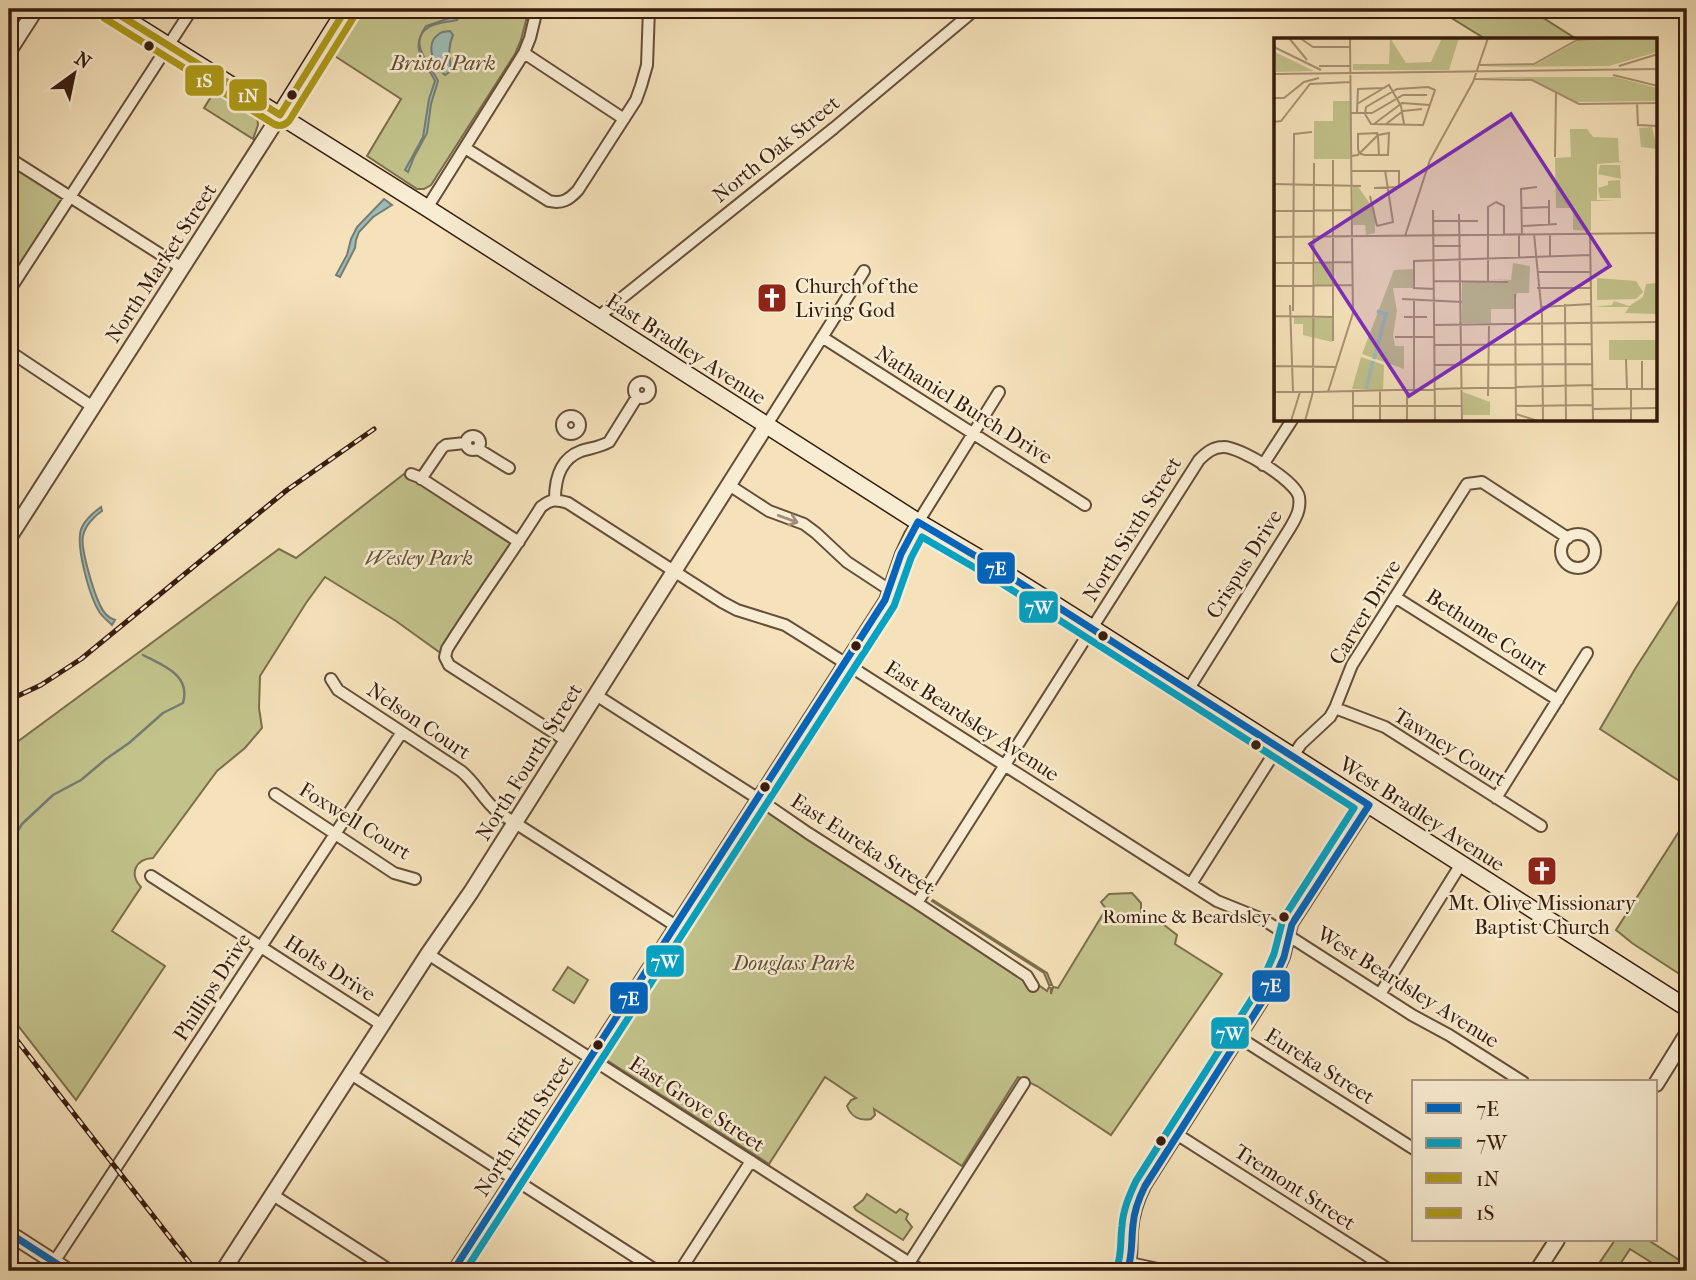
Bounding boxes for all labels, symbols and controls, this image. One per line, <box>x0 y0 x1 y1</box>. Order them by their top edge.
north arrow <box>38 38 108 108</box>
inset map <box>1274 38 1658 422</box>
unlabelled marker <box>142 39 156 53</box>
text: N <box>71 47 95 74</box>
park label: Bristol Park <box>389 51 496 75</box>
line badge: 1S <box>184 64 225 97</box>
text: 1S <box>196 70 212 92</box>
line badge: 1N <box>228 78 268 112</box>
text: 1N <box>237 85 259 107</box>
unlabelled marker <box>285 88 299 102</box>
street label: North Oak Street <box>708 90 845 207</box>
street label: North Market Street <box>101 179 222 347</box>
place label: Church of the Living God <box>795 274 918 322</box>
church icon: Church of the Living God <box>755 281 789 315</box>
street label: East Bradley Avenue <box>602 289 770 409</box>
street label: Nathaniel Burch Drive <box>871 341 1057 469</box>
street label: North Sixth Street <box>1078 452 1186 606</box>
street label: Crispus Drive <box>1201 505 1287 623</box>
one-way arrow <box>777 513 799 526</box>
park label: Wesley Park <box>365 546 473 570</box>
line badge: 7E <box>976 551 1016 585</box>
street label: Carver Drive <box>1324 555 1406 669</box>
text: 7E <box>985 558 1007 580</box>
street label: Bethume Court <box>1422 584 1553 681</box>
line badge: 7W <box>1018 590 1059 624</box>
text: 7W <box>1024 597 1054 619</box>
unlabelled marker <box>1096 629 1110 643</box>
unlabelled marker <box>849 639 863 653</box>
street label: East Beardsley Avenue <box>880 656 1064 786</box>
street label: Nelson Court <box>363 678 476 765</box>
street label: North Fourth Street <box>471 679 587 845</box>
street label: Tawney Court <box>1389 703 1511 791</box>
unlabelled marker <box>1249 738 1263 752</box>
street label: West Bradley Avenue <box>1334 751 1509 876</box>
street label: Foxwell Court <box>295 777 416 865</box>
unlabelled marker <box>758 780 772 794</box>
street label: East Eureka Street <box>787 789 940 900</box>
church icon: Mt. Olive Missionary Baptist Church <box>1525 854 1559 888</box>
place label: Mt. Olive Missionary Baptist Church <box>1448 891 1637 939</box>
place label: Romine & Beardsley <box>1102 906 1272 928</box>
marker: Romine & Beardsley <box>1277 910 1291 924</box>
street label: West Beardsley Avenue <box>1312 921 1503 1053</box>
street label: Phillips Drive <box>168 929 256 1045</box>
street label: Holts Drive <box>280 930 380 1006</box>
line badge: 7W <box>645 944 685 978</box>
text: 7W <box>650 951 680 973</box>
park label: Douglass Park <box>731 951 855 975</box>
line badge: 7E <box>1251 969 1291 1003</box>
text: 7E <box>1260 975 1282 997</box>
line badge: 7E <box>609 981 649 1015</box>
text: 7E <box>618 988 640 1010</box>
line badge: 7W <box>1210 1016 1250 1050</box>
text: 7W <box>1215 1023 1245 1045</box>
street label: Eureka Street <box>1261 1023 1379 1109</box>
unlabelled marker <box>591 1038 605 1052</box>
street label: North Fifth Street <box>470 1051 579 1201</box>
street label: East Grove Street <box>625 1051 770 1157</box>
legend <box>1412 1080 1658 1242</box>
text: 7E <box>1476 1097 1499 1121</box>
text: 7W <box>1476 1131 1508 1155</box>
unlabelled marker <box>1154 1134 1168 1148</box>
street label: Tremont Street <box>1230 1139 1360 1235</box>
text: 1N <box>1476 1167 1499 1191</box>
text: 1S <box>1476 1201 1494 1225</box>

